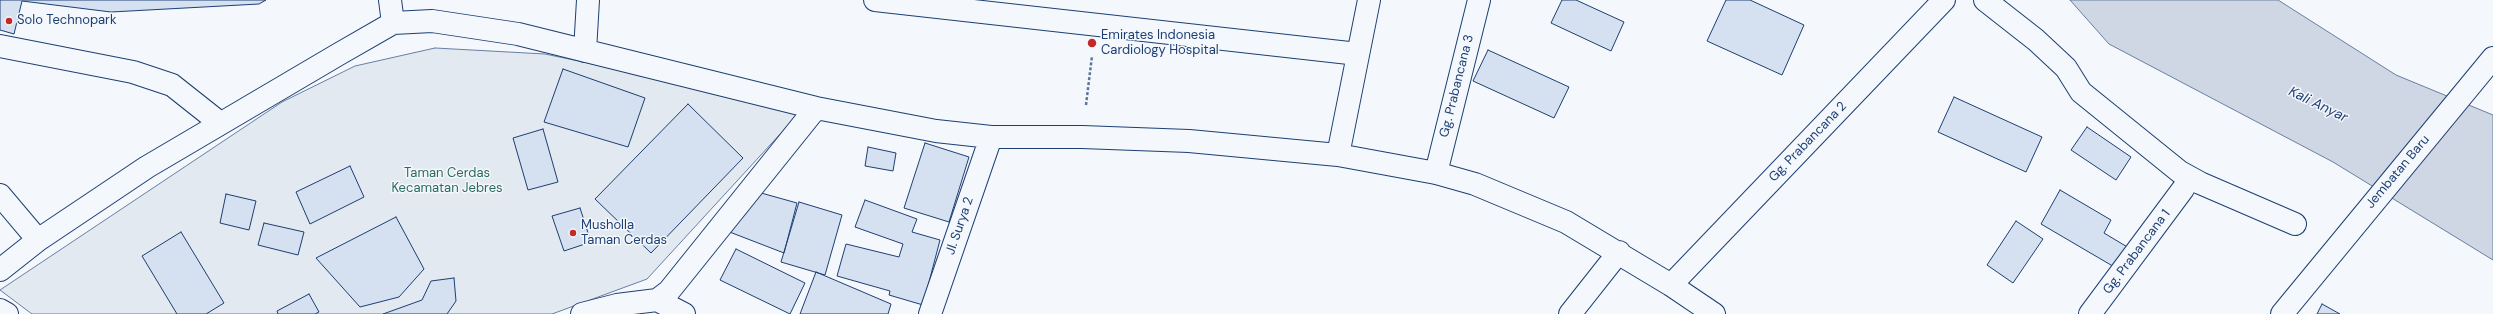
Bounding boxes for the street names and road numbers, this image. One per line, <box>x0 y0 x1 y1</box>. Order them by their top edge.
street label: Gg. Prabancana 3 <box>1437 33 1477 139</box>
street label: Gg. Prabancana 2 <box>1766 99 1850 185</box>
street label: Jembatan Baru <box>2363 132 2433 212</box>
street label: Jl. Surya 2 <box>943 195 977 257</box>
street label: Gg. Prabancana 1 <box>2100 207 2174 297</box>

